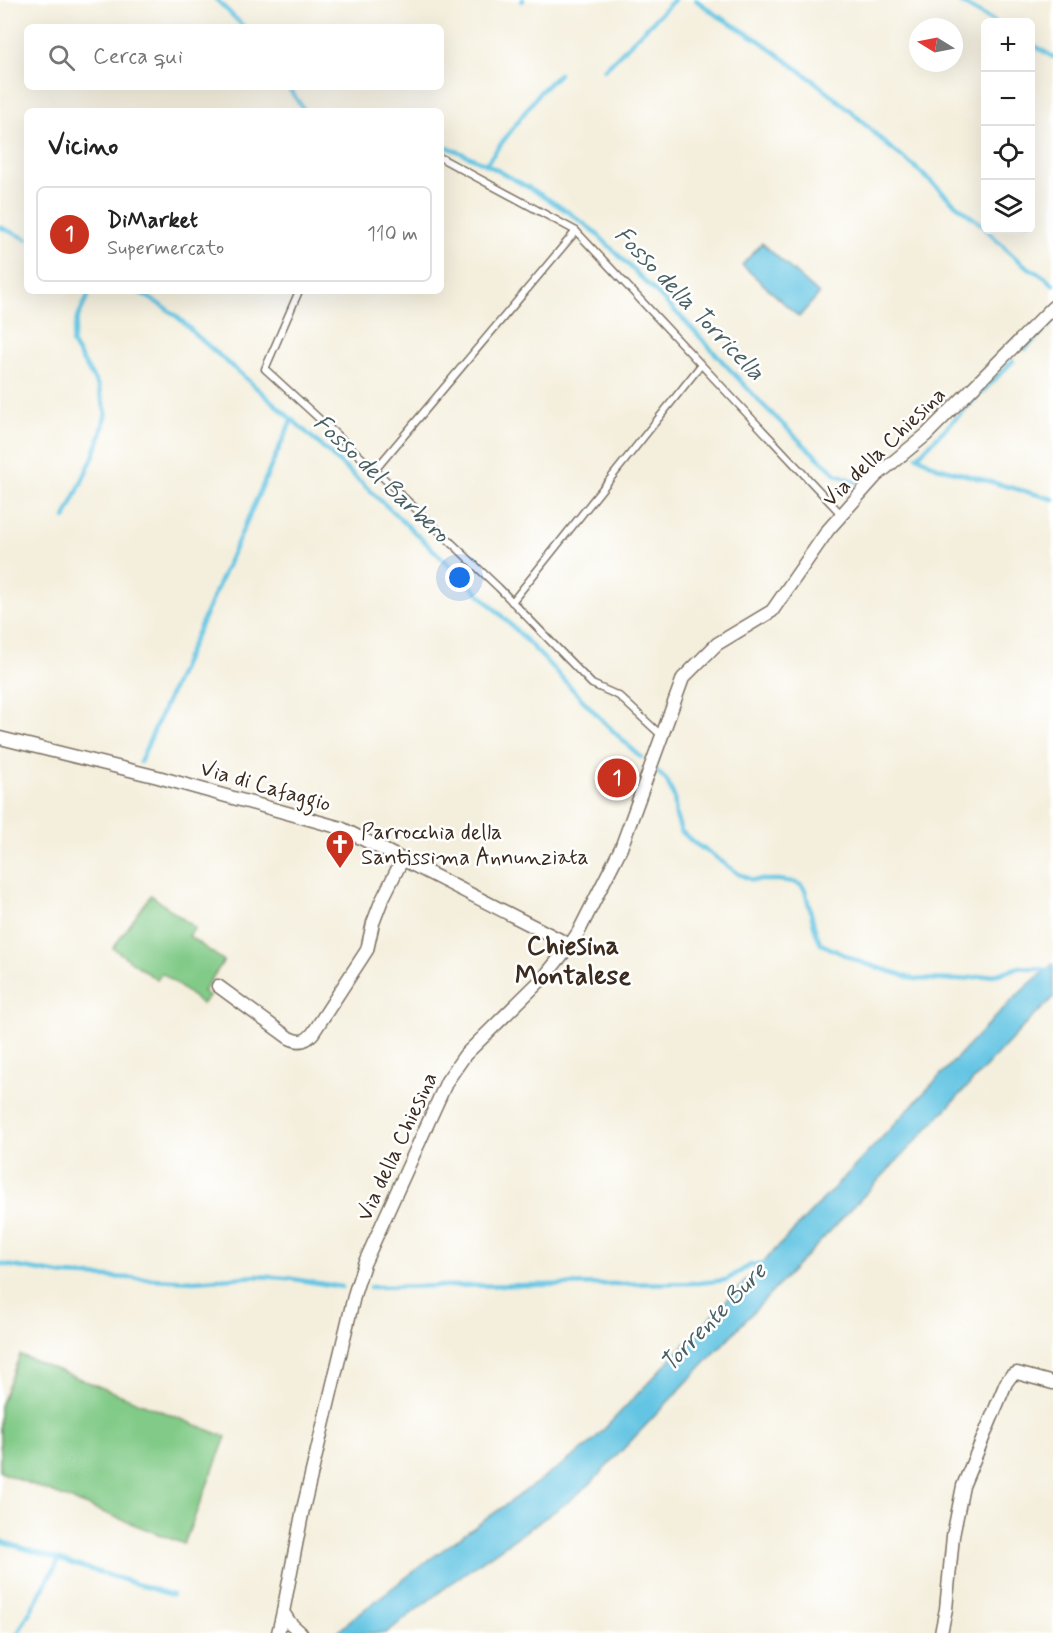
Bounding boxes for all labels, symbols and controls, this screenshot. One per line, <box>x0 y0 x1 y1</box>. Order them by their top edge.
north arrow <box>909 18 963 72</box>
map controls <box>981 18 1035 234</box>
button: + <box>981 18 1035 72</box>
search box <box>24 24 444 90</box>
icon: search <box>45 41 78 74</box>
text: Cerca qui <box>93 43 183 71</box>
button: − <box>981 72 1035 126</box>
button: locate <box>981 126 1035 180</box>
text: Vicino <box>48 130 118 164</box>
button: layers <box>981 180 1035 234</box>
text: DiMarket <box>107 207 198 235</box>
water label: Fosso della Torricella <box>607 220 771 388</box>
text: 1 <box>65 221 74 248</box>
text: 110 m <box>367 221 418 248</box>
text: Supermercato <box>107 235 224 262</box>
street label: Via della Chiesina <box>817 381 952 514</box>
water label: Fosso del Barbero <box>306 408 456 551</box>
your location <box>445 563 474 592</box>
street label: Via di Cafaggio <box>196 755 334 822</box>
pin: 1 <box>598 756 636 800</box>
place label: Parrocchia della Santissima Annunziata <box>361 819 589 872</box>
church icon: Parrocchia della Santissima Annunziata <box>324 828 356 870</box>
district label: Chiesina Montalese <box>515 930 631 994</box>
street label: Via della Chiesina <box>351 1068 445 1226</box>
water label: Torrente Bure <box>654 1256 775 1379</box>

